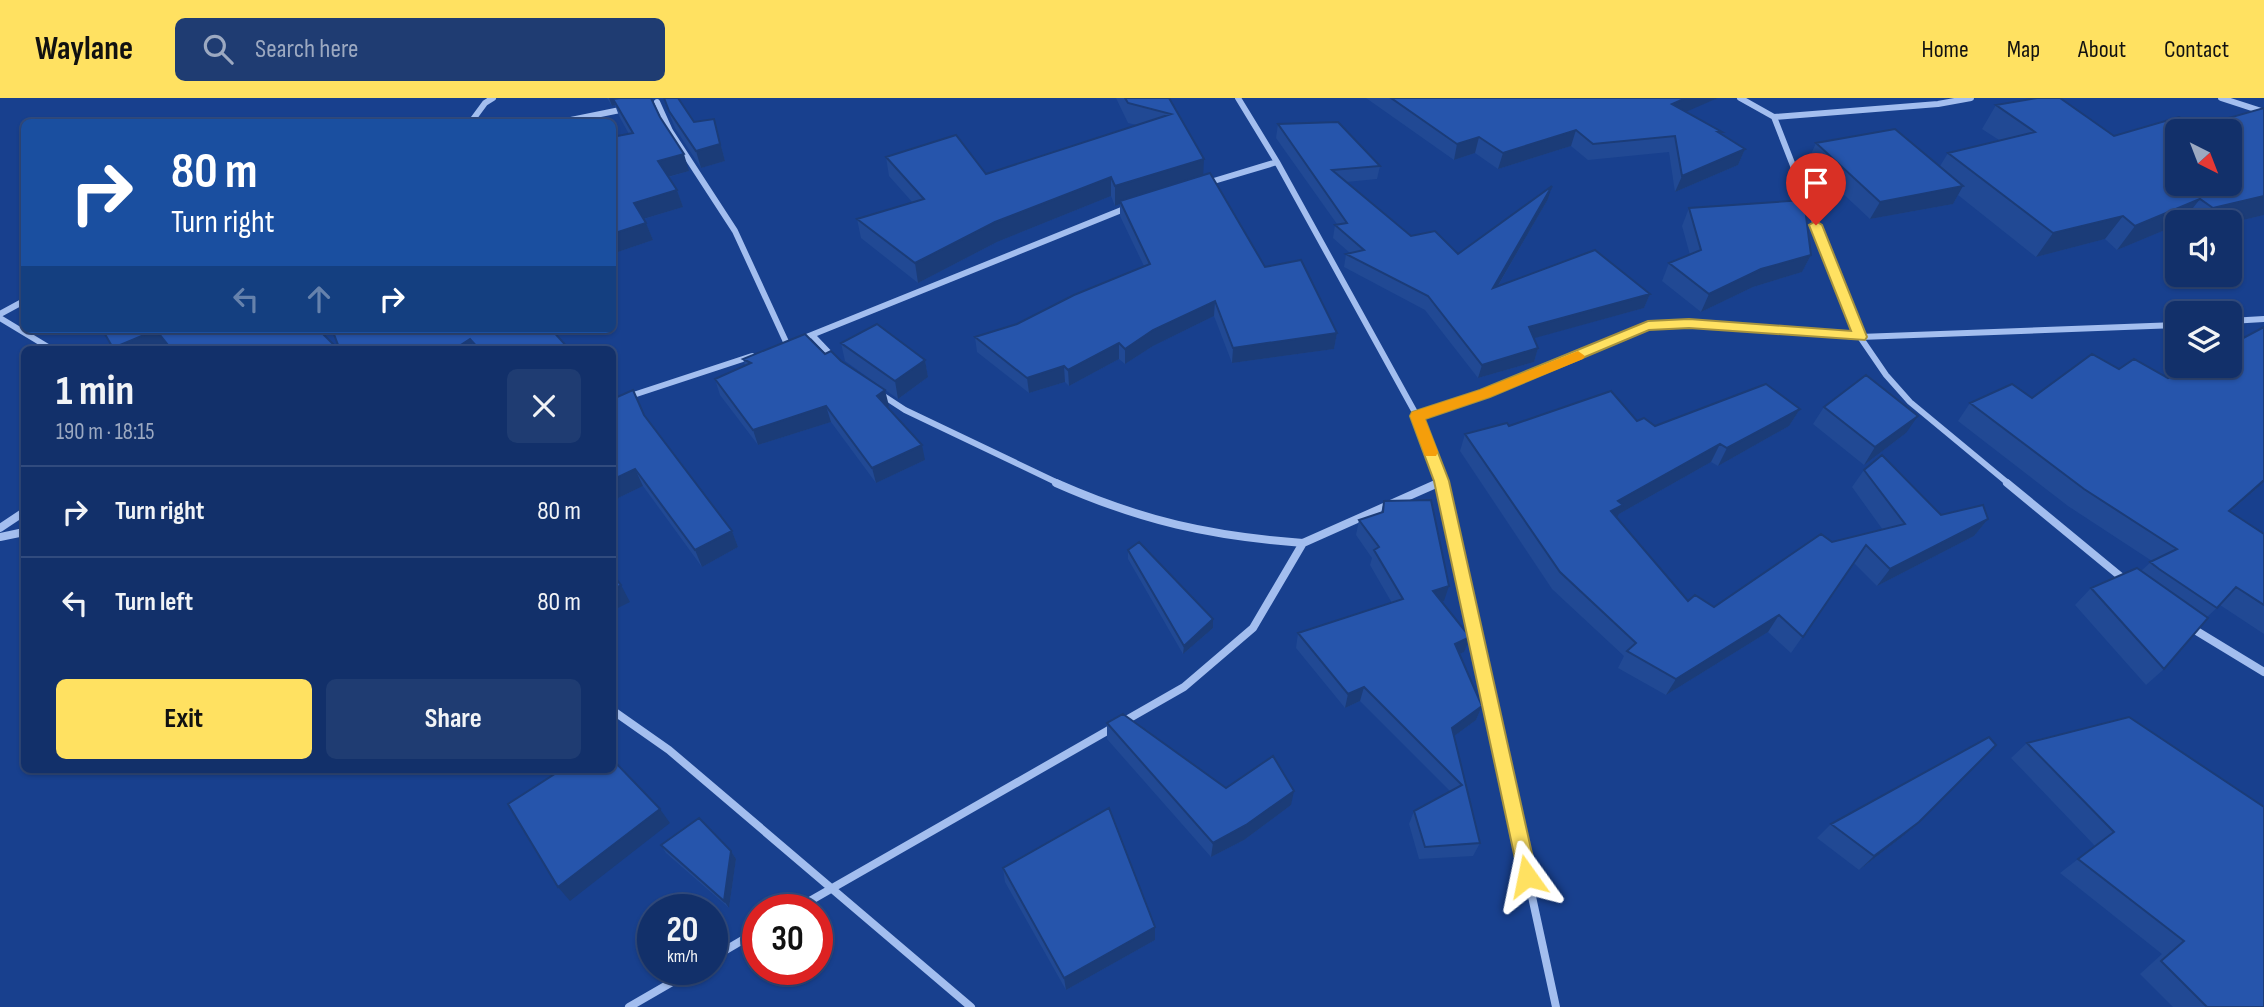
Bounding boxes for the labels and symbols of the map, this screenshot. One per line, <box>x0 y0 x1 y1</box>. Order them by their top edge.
north arrow <box>2165 119 2242 196</box>
pin <box>1786 153 1846 225</box>
position arrow <box>1490 839 1564 913</box>
speed limit sign: 30 <box>742 894 833 985</box>

